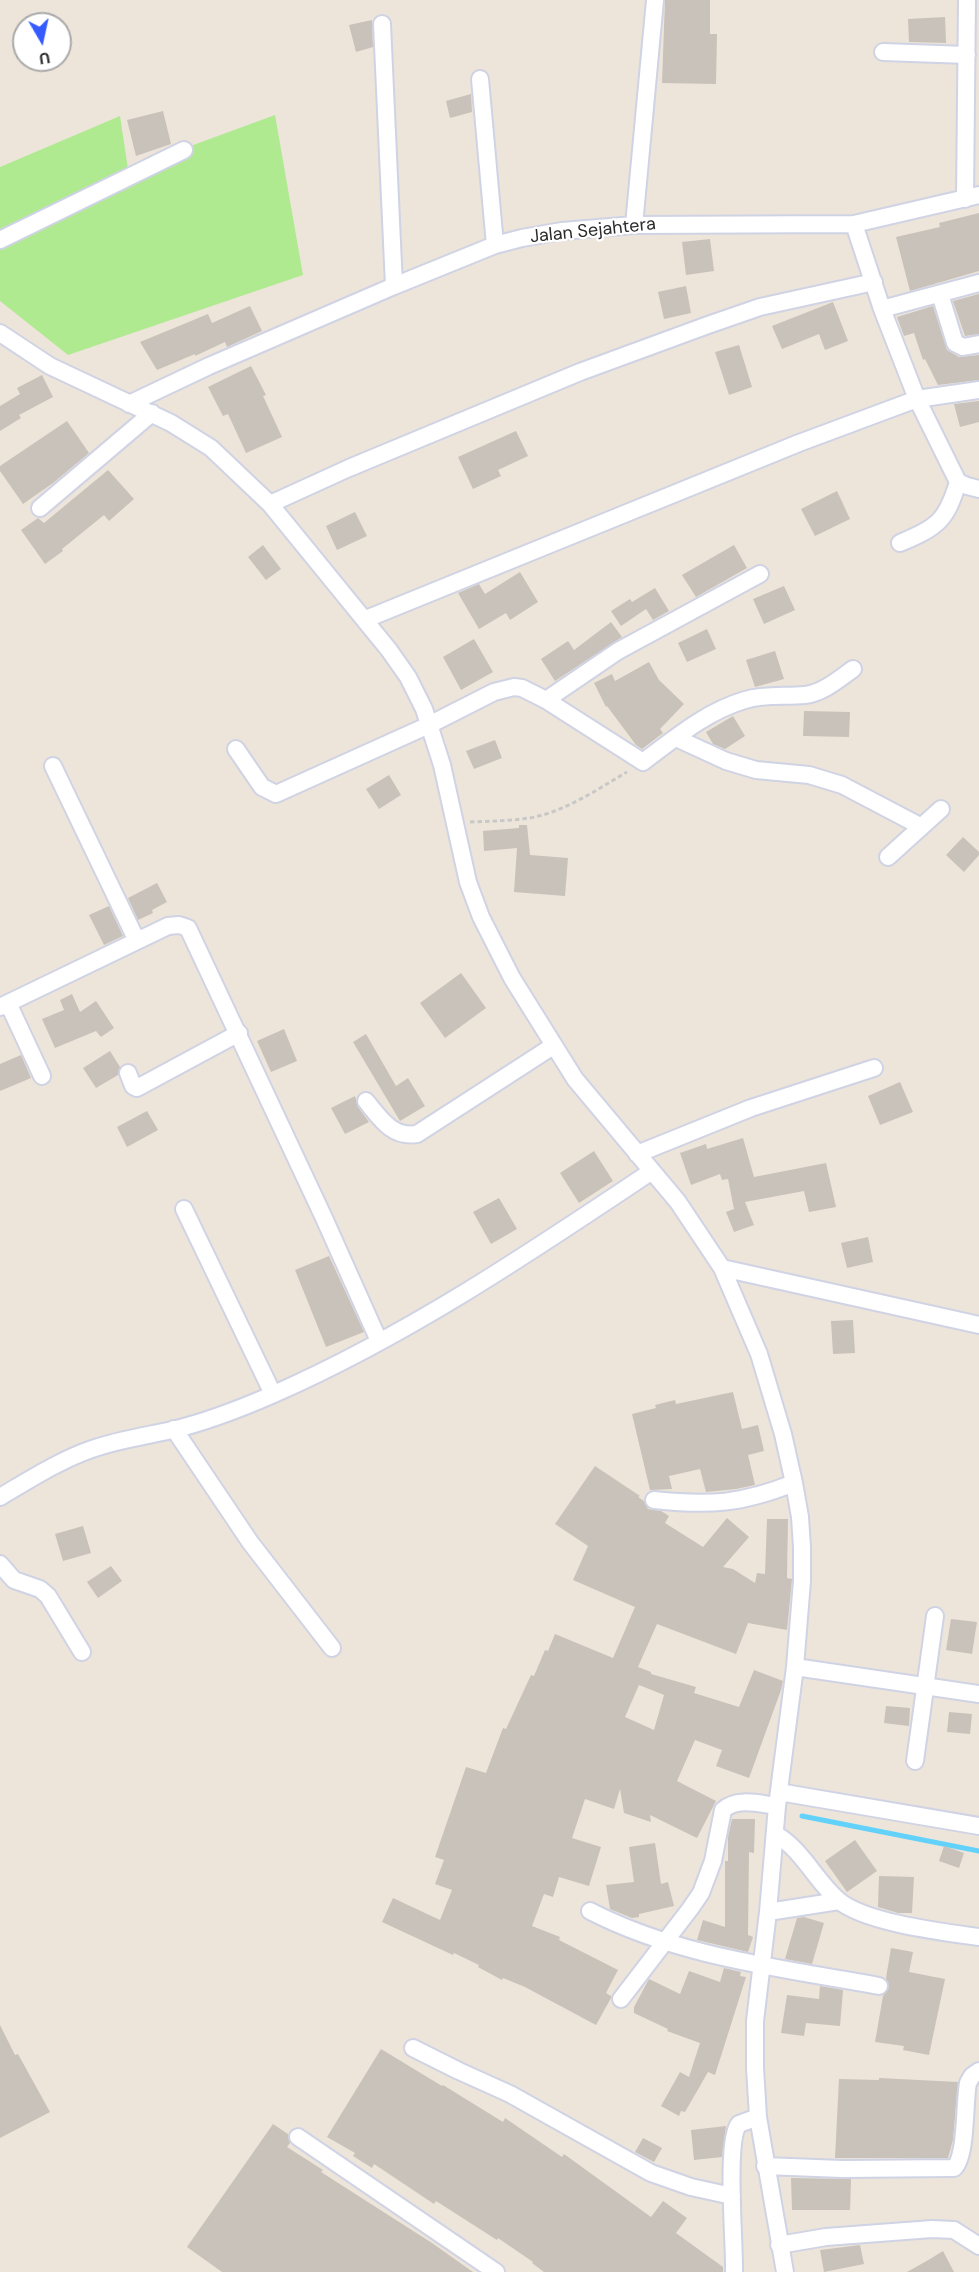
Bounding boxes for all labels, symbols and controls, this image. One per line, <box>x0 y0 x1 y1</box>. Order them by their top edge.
north arrow <box>12 12 72 72</box>
text: U <box>38 47 52 70</box>
street label: Jalan Sejahtera <box>529 214 657 248</box>

